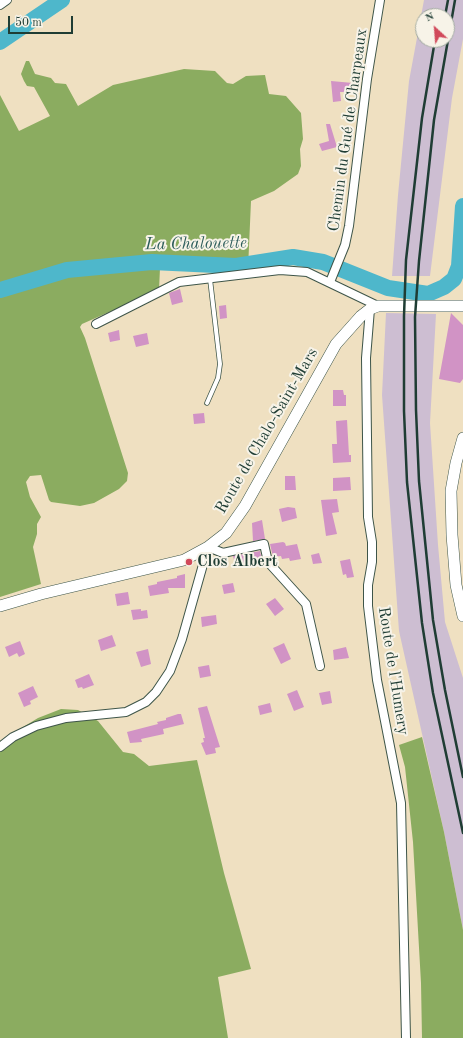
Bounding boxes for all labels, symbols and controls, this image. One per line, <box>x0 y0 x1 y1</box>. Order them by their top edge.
scale bar <box>10 8 75 34</box>
north arrow <box>415 8 455 48</box>
text: N <box>424 11 436 24</box>
text: 50 m <box>15 17 42 29</box>
street label: Chemin du Gué de Charpeaux <box>324 27 372 233</box>
water label: La Chalouette <box>145 233 247 255</box>
street label: Route de Chalo-Saint-Mars <box>212 345 322 517</box>
place label: Clos Albert <box>197 552 278 572</box>
marker: Clos Albert <box>184 557 194 567</box>
street label: Route de l'Humery <box>373 605 413 737</box>

